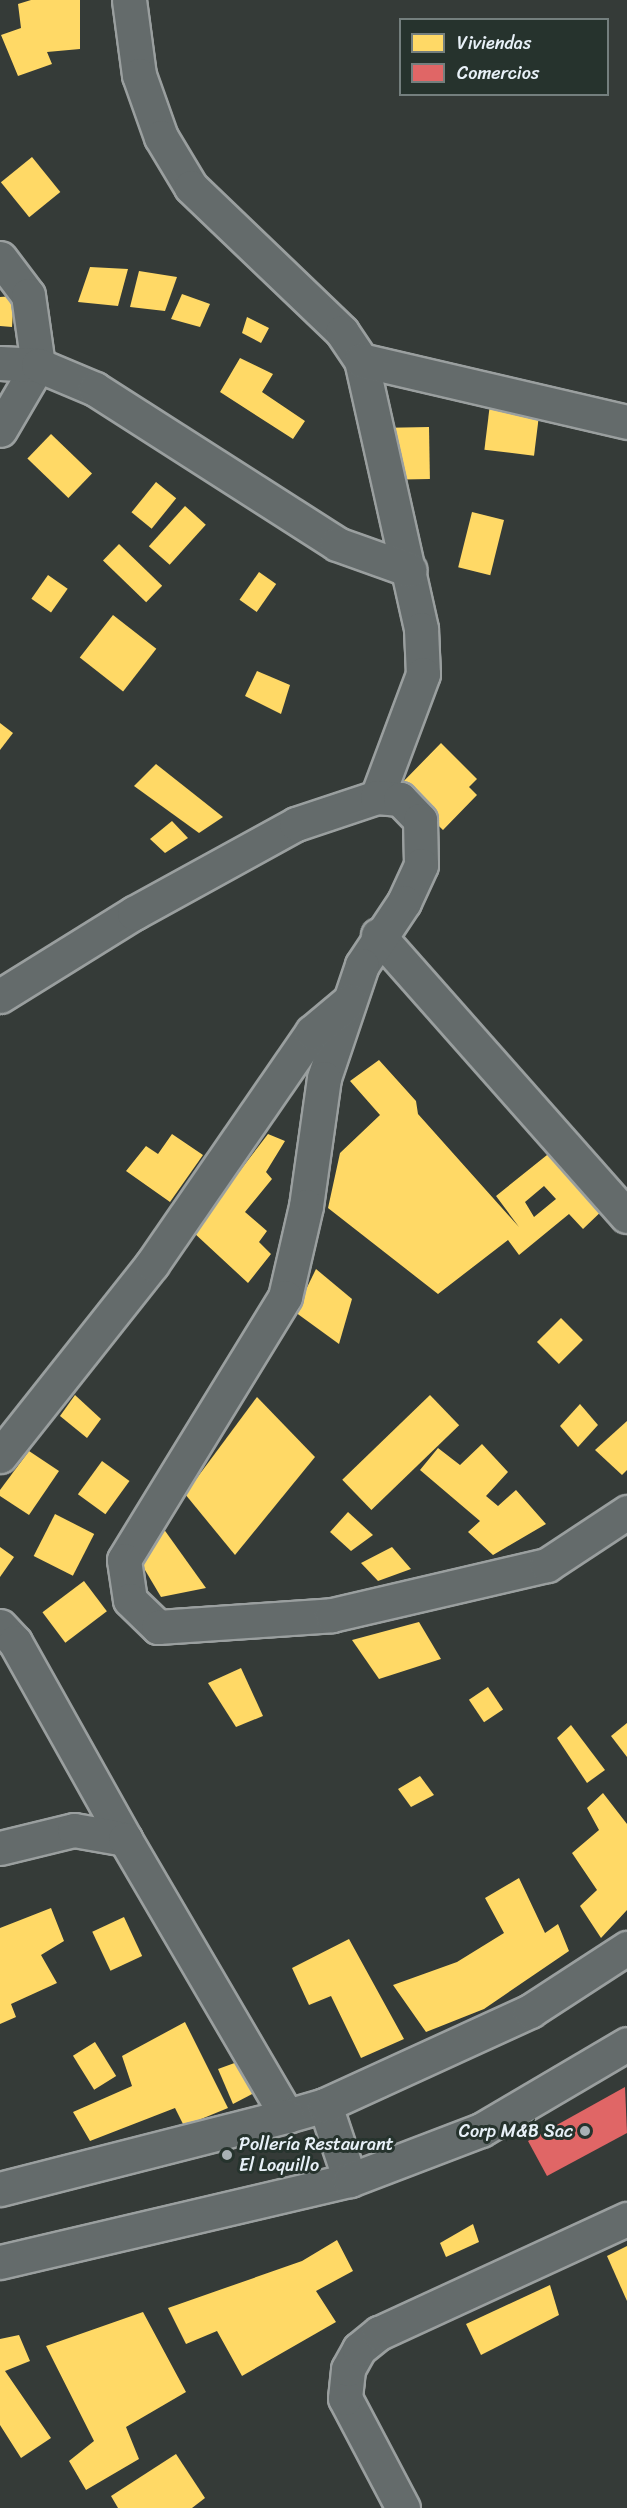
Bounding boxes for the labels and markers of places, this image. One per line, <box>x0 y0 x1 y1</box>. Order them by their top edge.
place label: Corp M&B Sac <box>459 2120 573 2142</box>
marker: Corp M&B Sac <box>578 2124 592 2138</box>
place label: Pollería Restaurant El Loquillo <box>239 2134 394 2176</box>
marker: Pollería Restaurant El Loquillo <box>220 2148 234 2162</box>

